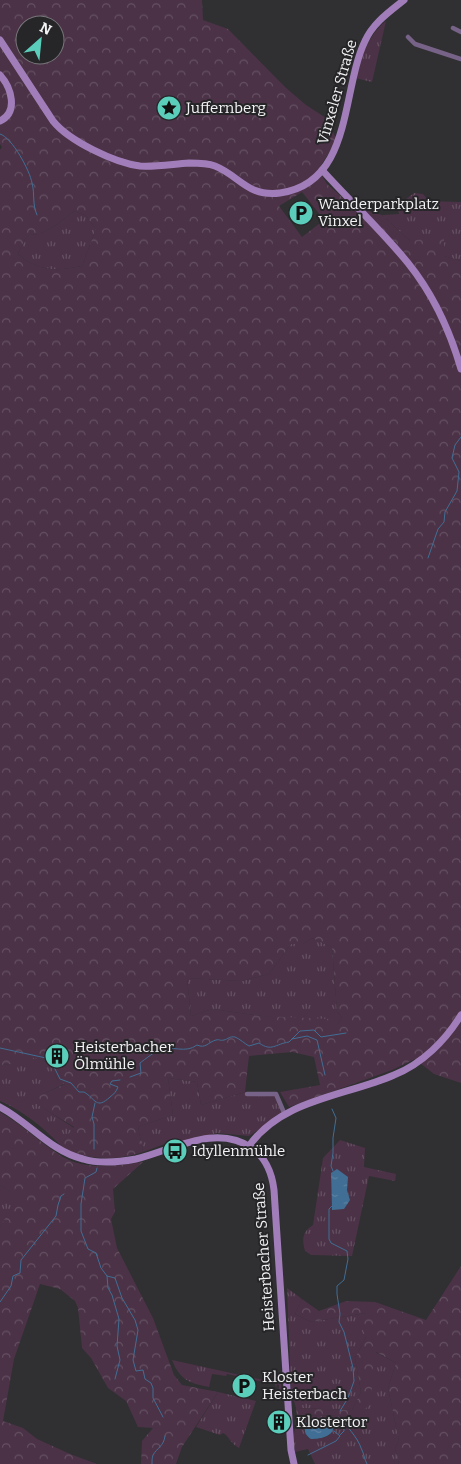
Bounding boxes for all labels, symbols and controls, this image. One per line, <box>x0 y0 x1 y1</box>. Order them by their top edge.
north arrow <box>15 15 65 65</box>
text: N <box>37 19 55 39</box>
street label: Vinxeler Straße <box>313 37 361 147</box>
place icon: Juffernberg <box>156 95 182 121</box>
place label: Juffernberg <box>185 99 266 117</box>
place label: Wanderparkplatz Vinxel <box>318 195 439 230</box>
parking icon: Wanderparkplatz Vinxel <box>288 200 314 226</box>
place label: Heisterbacher Ölmühle <box>74 1038 174 1073</box>
building icon: Heisterbacher Ölmühle <box>44 1043 70 1069</box>
bus stop icon: Idyllenmühle <box>162 1138 188 1164</box>
place label: Idyllenmühle <box>192 1142 285 1160</box>
street label: Heisterbacher Straße <box>250 1182 278 1332</box>
place label: Kloster Heisterbach <box>262 1368 348 1403</box>
parking icon: Kloster Heisterbach <box>231 1373 257 1399</box>
building icon: Klostertor <box>266 1409 292 1435</box>
place label: Klostertor <box>296 1413 368 1431</box>

